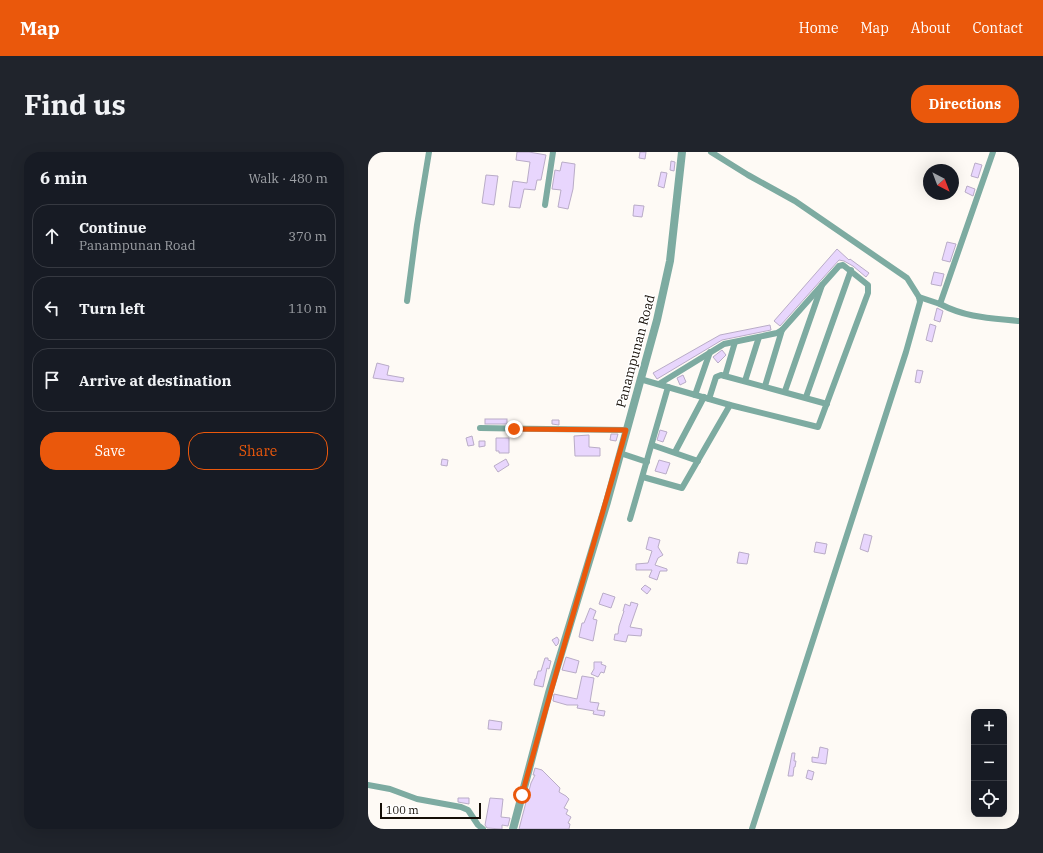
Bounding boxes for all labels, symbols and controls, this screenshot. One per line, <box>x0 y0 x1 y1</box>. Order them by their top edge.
text: Map <box>20 16 60 40</box>
text: Home <box>799 19 838 37</box>
text: Map <box>860 19 889 37</box>
text: About <box>911 19 950 37</box>
text: Contact <box>972 19 1023 37</box>
button: Directions <box>911 85 1019 123</box>
text: Find us <box>24 86 126 123</box>
north arrow <box>923 164 959 200</box>
text: 6 min <box>40 167 88 189</box>
text: Walk · 480 m <box>249 170 328 187</box>
text: Continue <box>79 218 146 237</box>
icon: ahead <box>41 225 63 247</box>
text: 370 m <box>288 228 327 245</box>
text: Panampunan Road <box>79 237 196 254</box>
street label: Panampunan Road <box>612 293 659 410</box>
icon: left <box>41 297 63 319</box>
text: Turn left <box>79 299 145 318</box>
text: 110 m <box>288 300 327 317</box>
icon: arrive <box>41 369 63 391</box>
text: Arrive at destination <box>79 371 231 390</box>
route end <box>505 420 523 438</box>
button: Save <box>40 432 180 470</box>
button: Share <box>188 432 328 470</box>
map controls <box>971 709 1007 817</box>
button: + <box>971 709 1007 745</box>
button: − <box>971 745 1007 781</box>
button: locate <box>971 781 1007 817</box>
route start <box>513 786 531 804</box>
scale bar <box>380 801 481 820</box>
text: 100 m <box>386 803 419 817</box>

